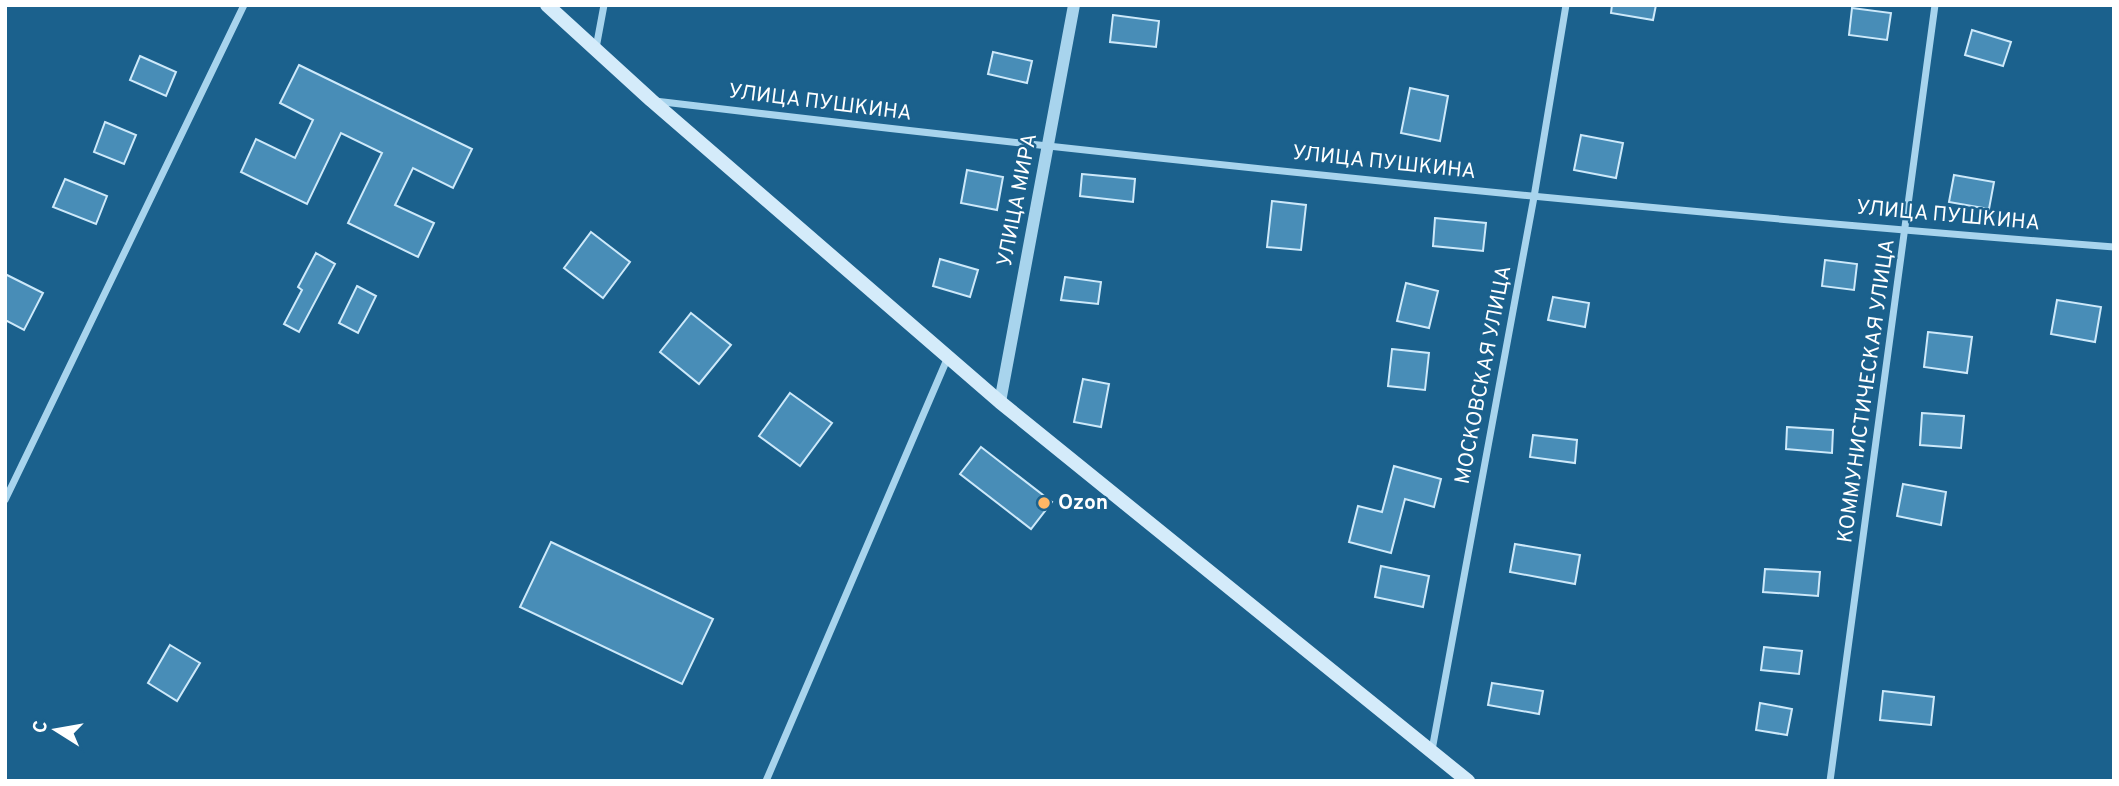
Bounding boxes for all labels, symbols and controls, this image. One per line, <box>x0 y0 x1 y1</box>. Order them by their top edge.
street label: УЛИЦА ПУШКИНА <box>727 78 913 128</box>
street label: УЛИЦА МИРА <box>992 131 1044 269</box>
street label: УЛИЦА ПУШКИНА <box>1291 140 1477 186</box>
street label: УЛИЦА ПУШКИНА <box>1855 195 2041 237</box>
street label: КОММУНИСТИЧЕСКАЯ УЛИЦА <box>1832 237 1902 545</box>
street label: МОСКОВСКАЯ УЛИЦА <box>1450 263 1518 487</box>
place label: Ozon <box>1058 490 1108 517</box>
marker: Ozon <box>1036 495 1052 511</box>
north arrow <box>21 695 91 765</box>
text: С <box>28 719 54 735</box>

